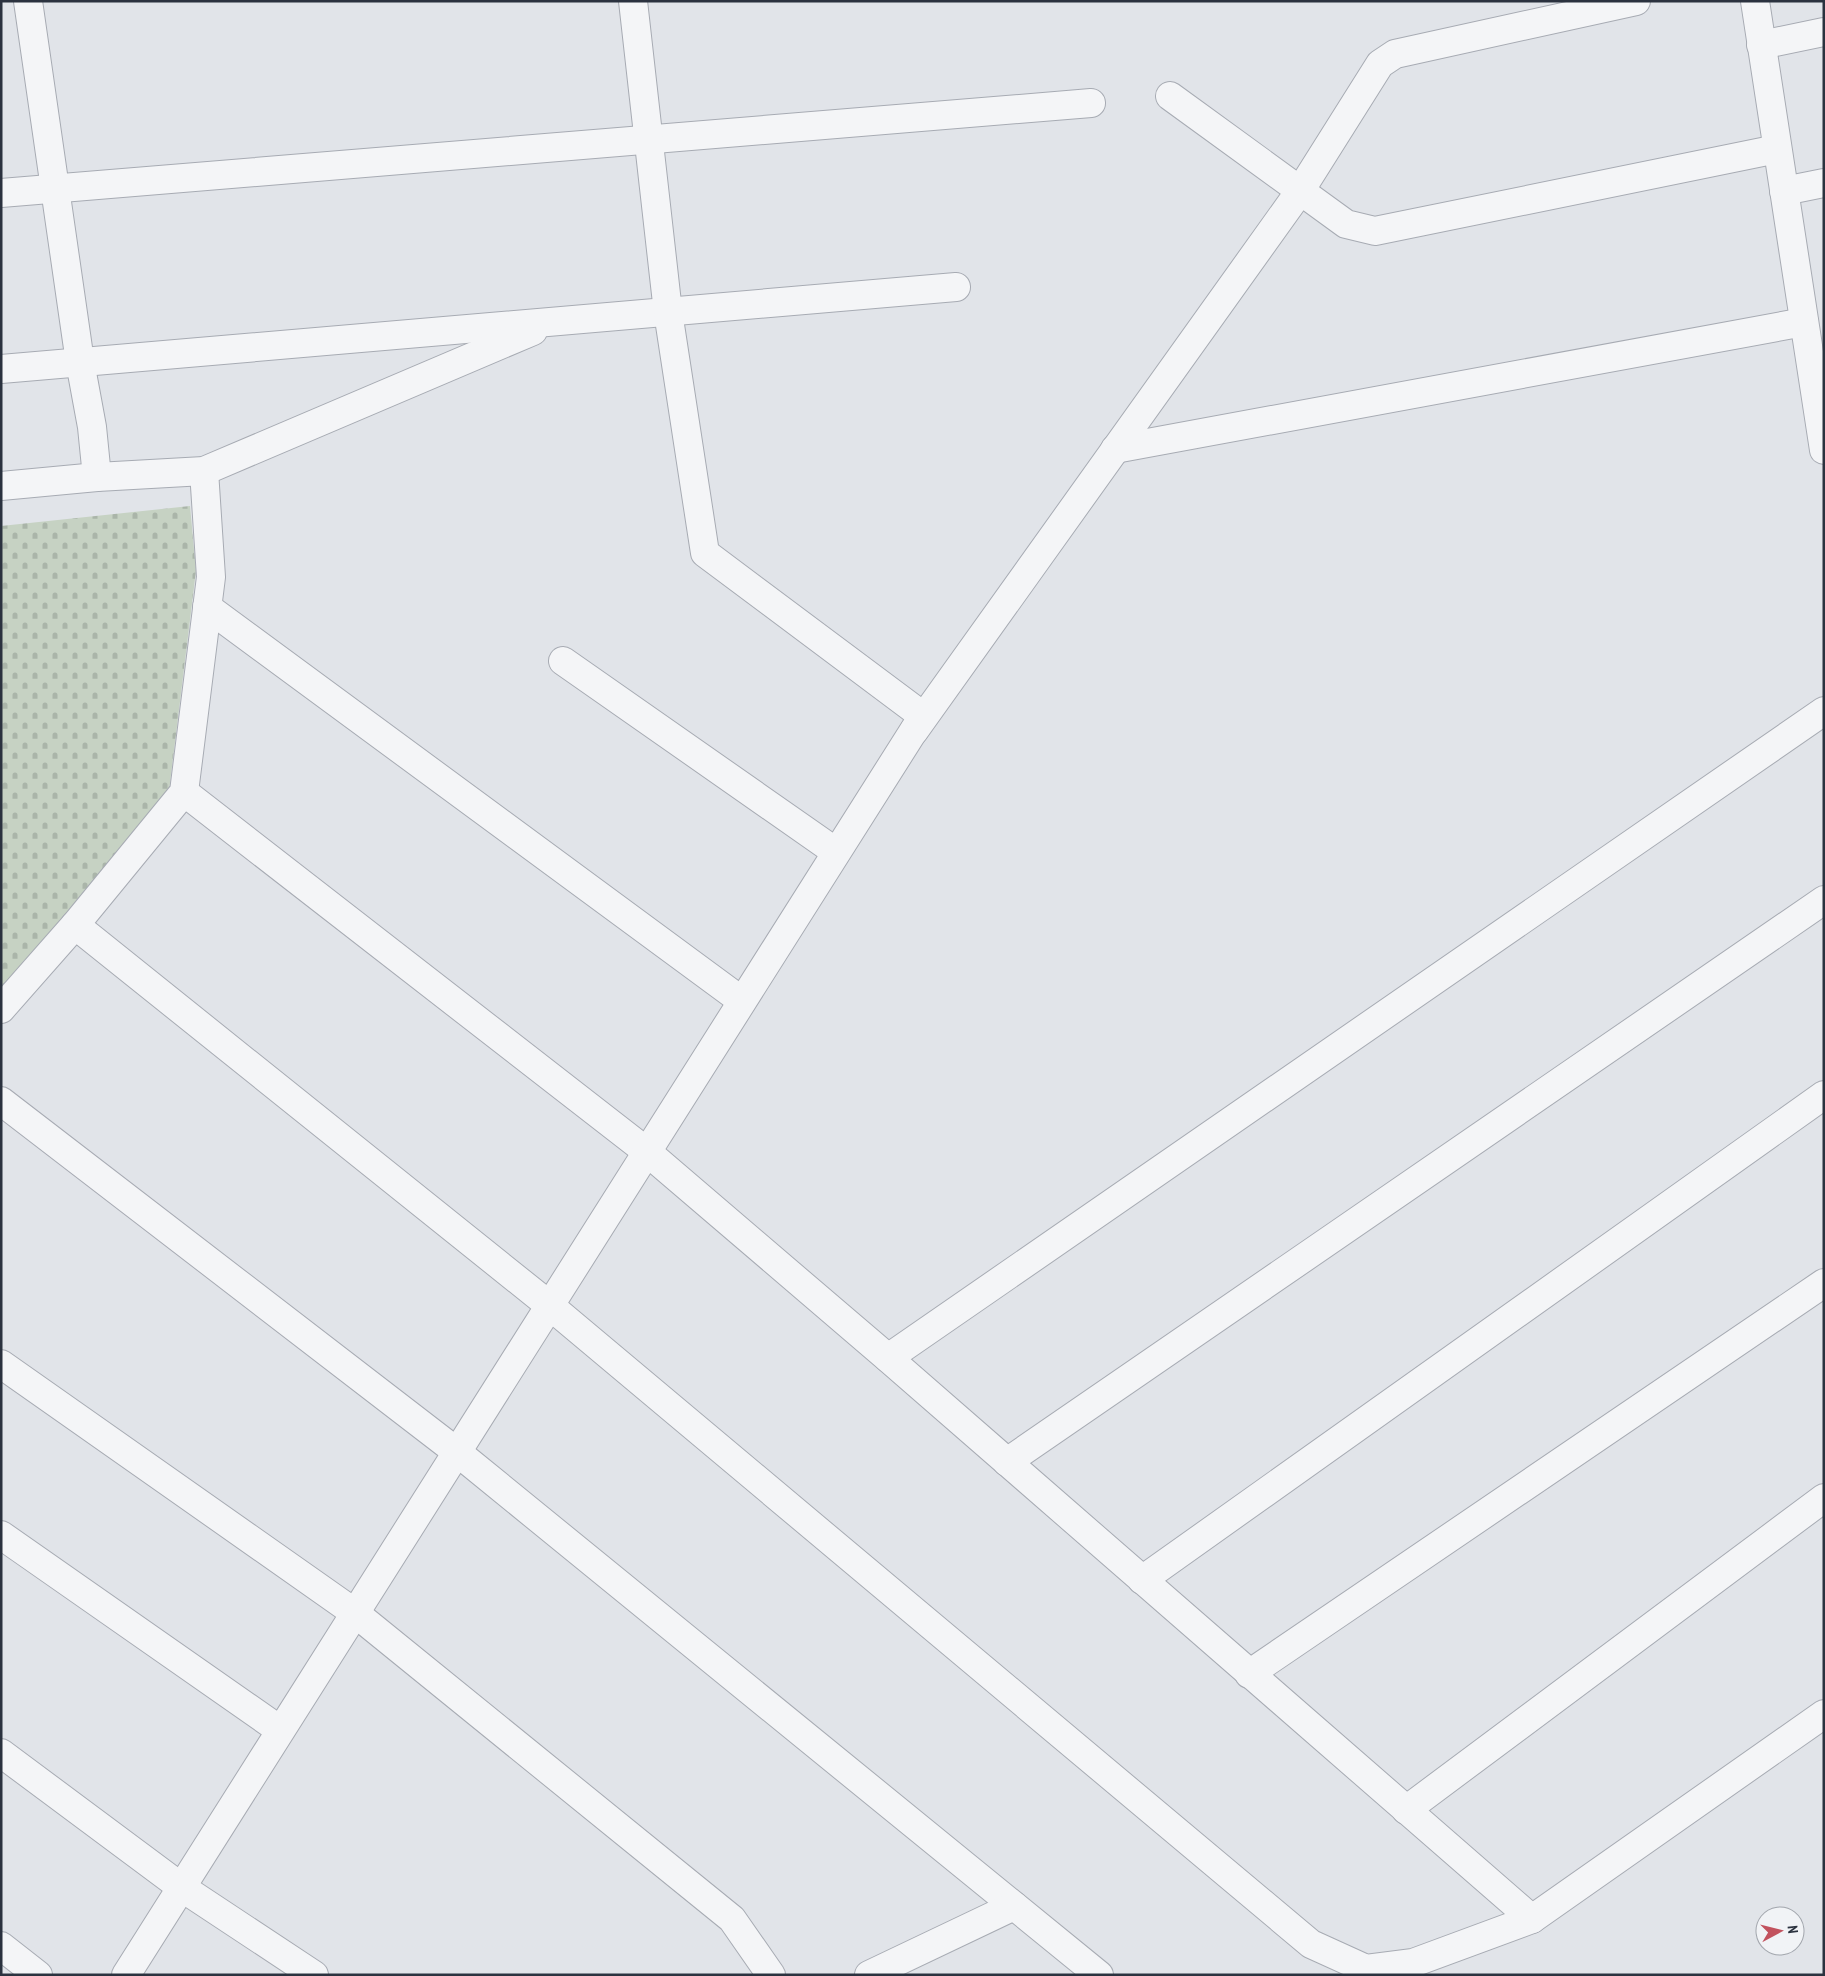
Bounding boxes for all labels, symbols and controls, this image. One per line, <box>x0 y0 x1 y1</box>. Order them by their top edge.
north arrow <box>1755 1906 1805 1956</box>
text: N <box>1784 1925 1802 1934</box>

